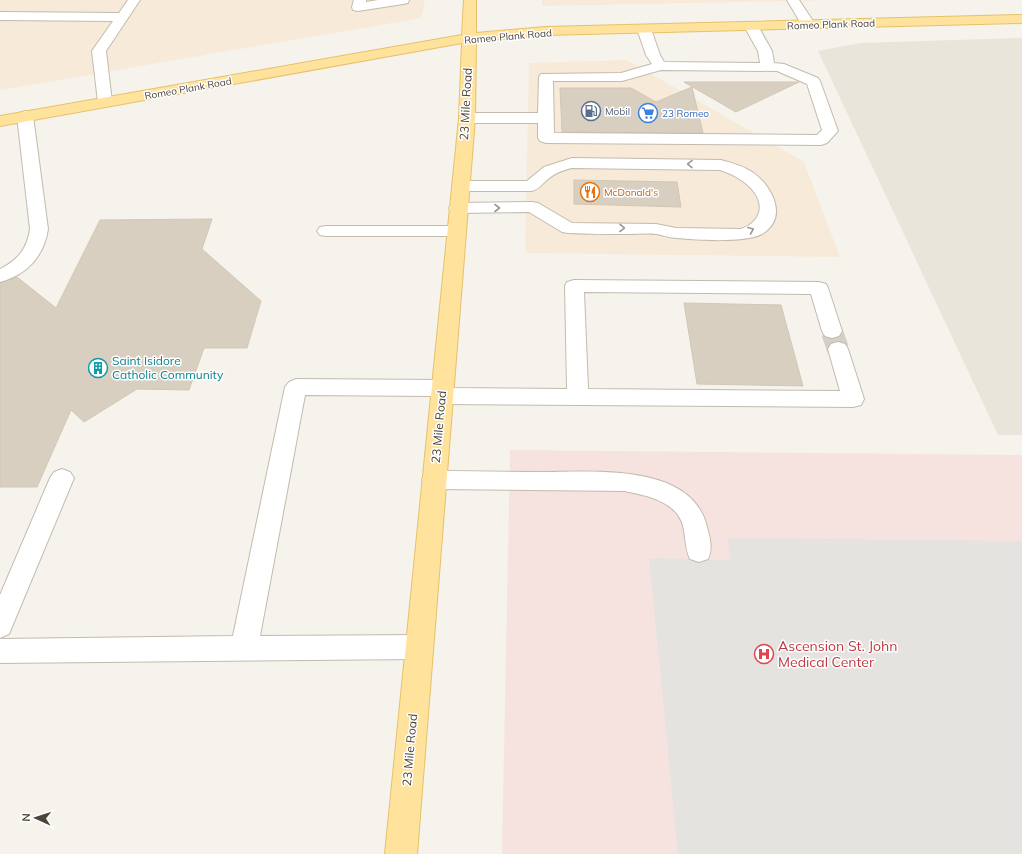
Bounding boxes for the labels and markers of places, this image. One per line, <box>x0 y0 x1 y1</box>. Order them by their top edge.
fuel station icon: Mobil <box>580 100 602 122</box>
supermarket icon: 23 Romeo <box>637 102 659 124</box>
place label: Mobil <box>605 105 630 118</box>
place label: 23 Romeo <box>662 107 709 120</box>
restaurant icon: McDonald's <box>579 181 601 203</box>
place label: McDonald's <box>604 186 658 199</box>
place label: Saint Isidore Catholic Community <box>112 353 224 382</box>
building icon: Saint Isidore Catholic Community <box>87 357 109 379</box>
place label: Ascension St. John Medical Center <box>778 637 898 671</box>
hospital icon: Ascension St. John Medical Center <box>753 643 775 665</box>

